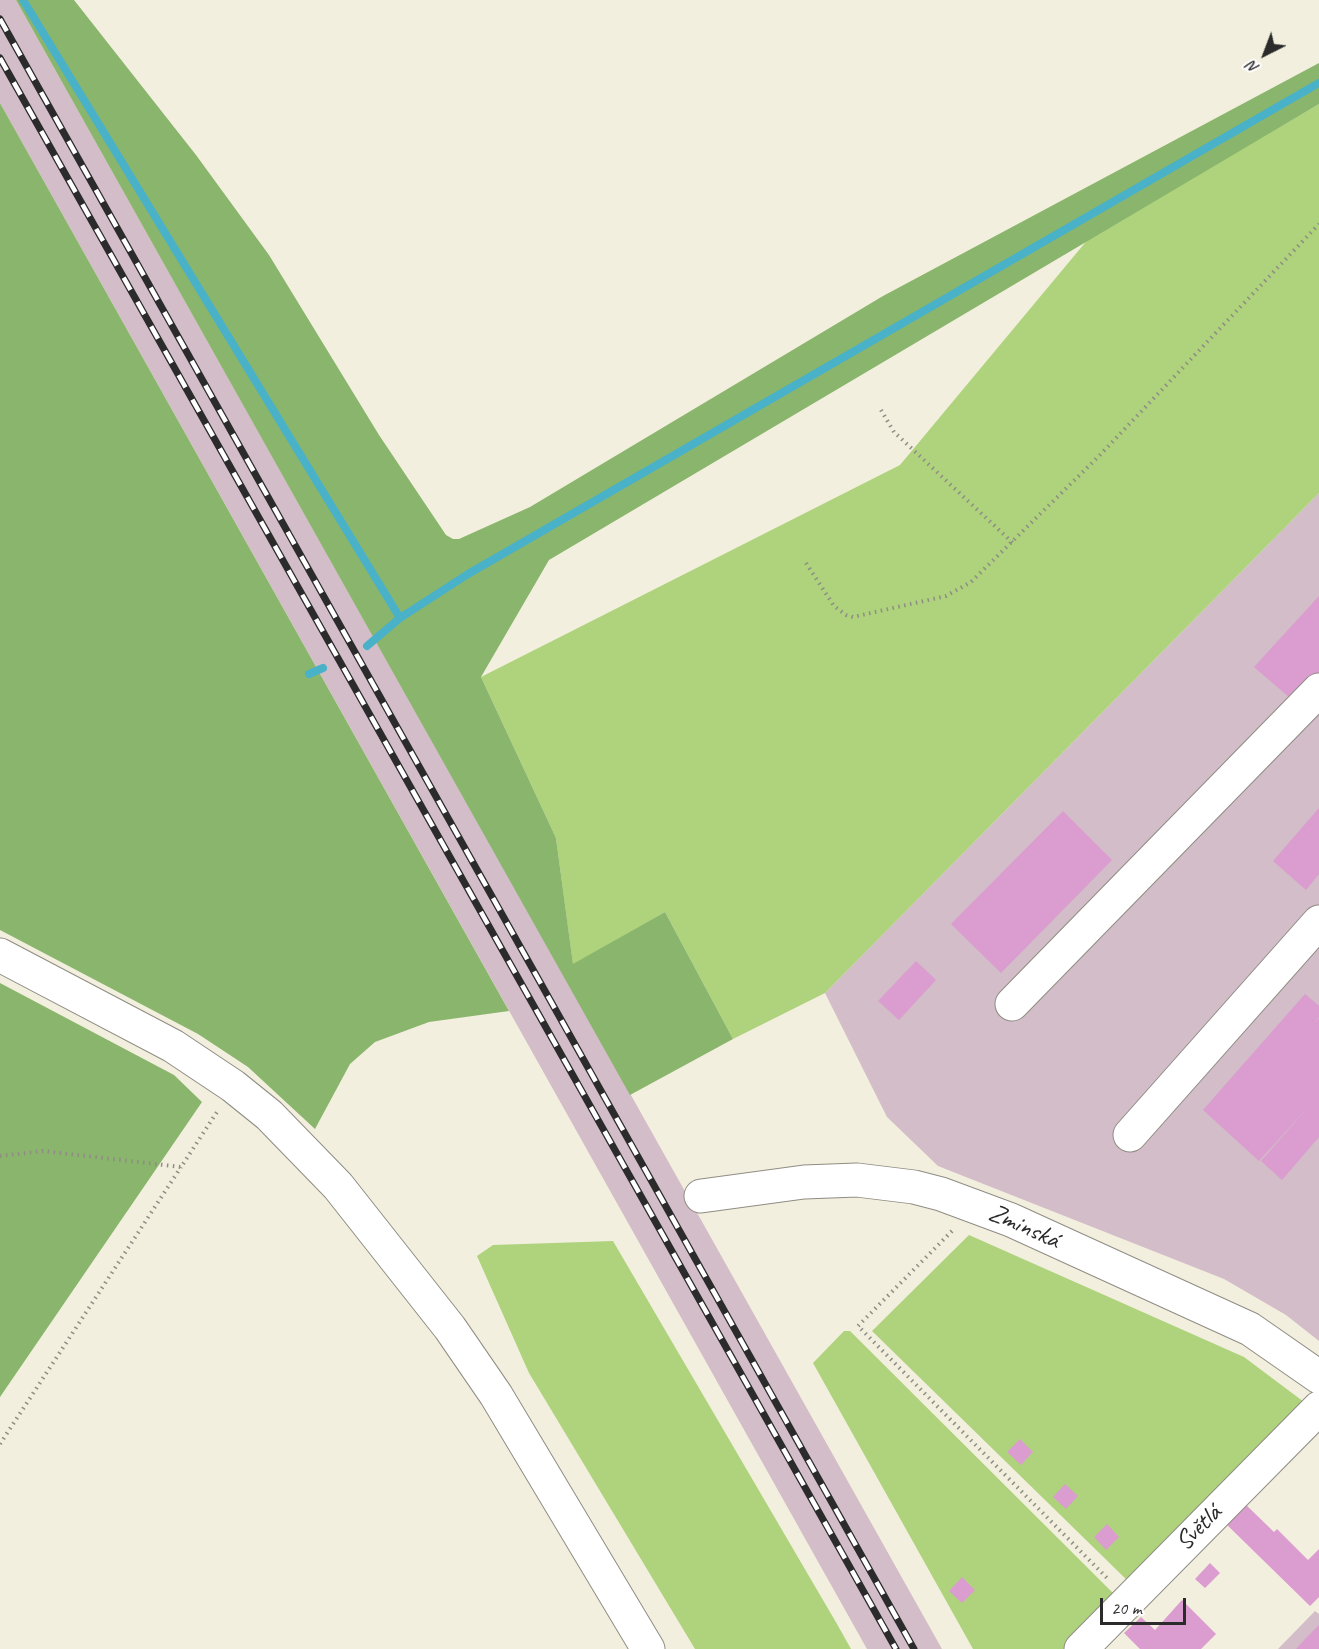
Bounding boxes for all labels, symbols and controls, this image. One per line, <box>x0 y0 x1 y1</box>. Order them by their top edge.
north arrow <box>1235 24 1295 84</box>
text: N <box>1243 57 1263 78</box>
street label: Zminská <box>984 1198 1064 1256</box>
street label: Světlá <box>1169 1498 1229 1558</box>
scale bar <box>1103 1586 1188 1624</box>
text: 20 m <box>1111 1597 1142 1619</box>

